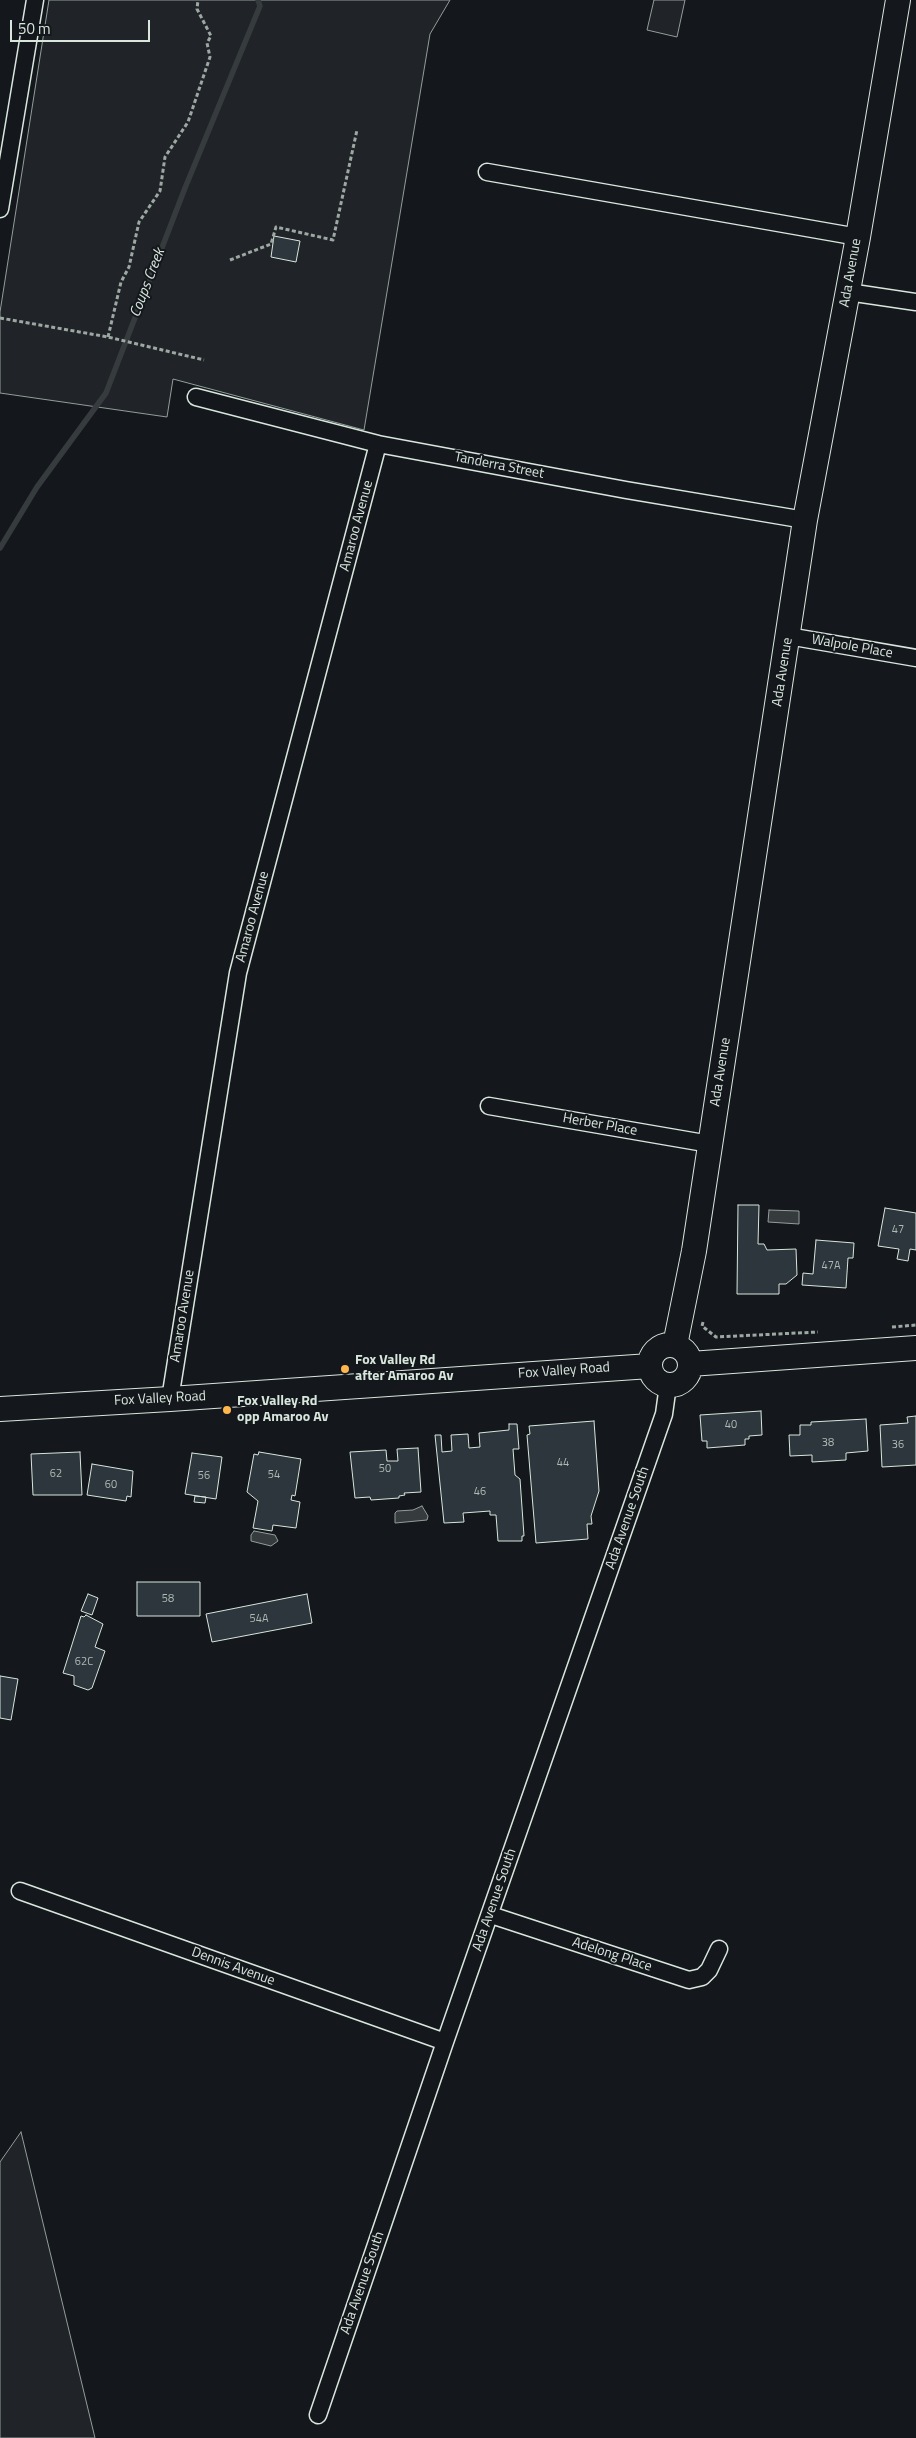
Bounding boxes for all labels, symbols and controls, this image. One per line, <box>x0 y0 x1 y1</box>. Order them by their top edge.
scale bar <box>12 10 152 42</box>
text: 50 m <box>18 17 51 40</box>
street label: Ada Avenue <box>837 237 865 309</box>
water label: Coups Creek <box>127 246 169 320</box>
street label: Tanderra Street <box>453 449 545 483</box>
street label: Amaroo Avenue <box>337 479 377 573</box>
street label: Walpole Place <box>810 632 894 662</box>
street label: Ada Avenue <box>769 636 797 708</box>
street label: Amaroo Avenue <box>233 870 273 964</box>
street label: Ada Avenue <box>707 1036 735 1108</box>
street label: Herber Place <box>561 1110 639 1140</box>
house number: 47 <box>892 1223 904 1237</box>
house number: 47A <box>822 1259 840 1273</box>
street label: Amaroo Avenue <box>167 1269 199 1363</box>
place label: Fox Valley Rd after Amaroo Av <box>355 1353 453 1385</box>
street label: Fox Valley Road <box>517 1359 611 1383</box>
marker: Fox Valley Rd after Amaroo Av <box>339 1363 351 1375</box>
street label: Fox Valley Road <box>114 1388 206 1410</box>
place label: Fox Valley Rd opp Amaroo Av <box>237 1394 328 1426</box>
marker: Fox Valley Rd opp Amaroo Av <box>221 1404 233 1416</box>
house number: 40 <box>725 1418 737 1432</box>
house number: 38 <box>822 1436 834 1450</box>
house number: 36 <box>892 1438 904 1452</box>
house number: 44 <box>557 1456 569 1470</box>
house number: 50 <box>379 1462 391 1476</box>
street label: Ada Avenue South <box>603 1464 653 1572</box>
house number: 62 <box>50 1467 62 1481</box>
house number: 54 <box>268 1468 280 1482</box>
house number: 56 <box>198 1469 210 1483</box>
house number: 60 <box>105 1478 117 1492</box>
house number: 46 <box>474 1485 486 1499</box>
house number: 58 <box>162 1592 174 1606</box>
house number: 54A <box>250 1612 268 1626</box>
house number: 62C <box>75 1655 93 1669</box>
street label: Ada Avenue South <box>470 1846 520 1954</box>
street label: Adelong Place <box>570 1934 654 1976</box>
street label: Dennis Avenue <box>189 1944 277 1990</box>
street label: Ada Avenue South <box>338 2229 388 2337</box>

